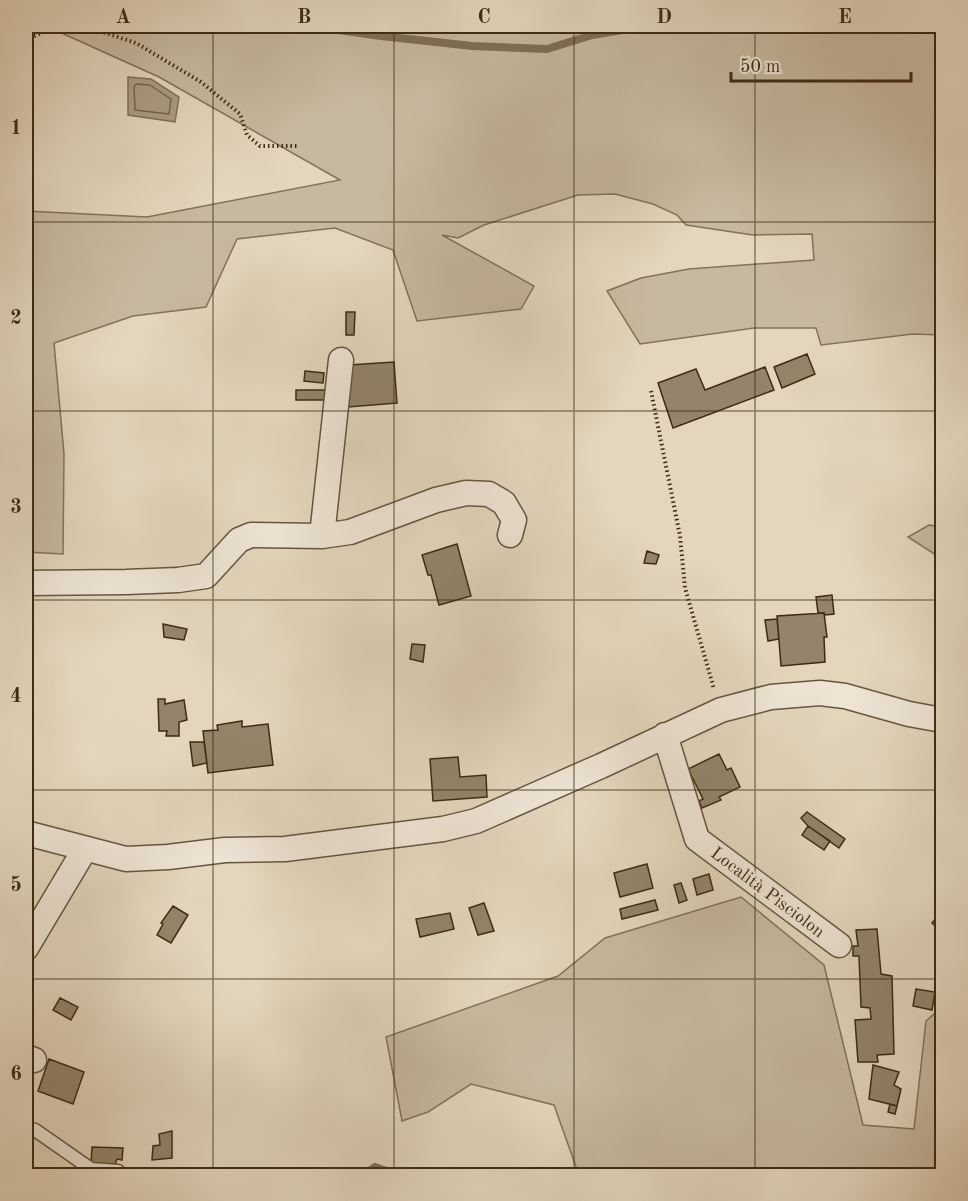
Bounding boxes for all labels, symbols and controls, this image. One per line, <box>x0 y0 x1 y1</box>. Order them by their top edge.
text: A <box>115 8 131 28</box>
text: B <box>297 8 311 28</box>
text: C <box>477 8 491 28</box>
text: D <box>656 8 672 28</box>
text: E <box>838 8 852 28</box>
scale bar <box>731 45 911 83</box>
text: 50 m <box>740 58 780 76</box>
text: 1 <box>10 119 22 139</box>
text: 2 <box>10 309 22 329</box>
text: 3 <box>10 498 22 518</box>
text: 4 <box>10 687 22 707</box>
street label: Località Pisciolon <box>707 844 828 942</box>
text: 5 <box>10 875 22 896</box>
text: 6 <box>10 1065 22 1085</box>

